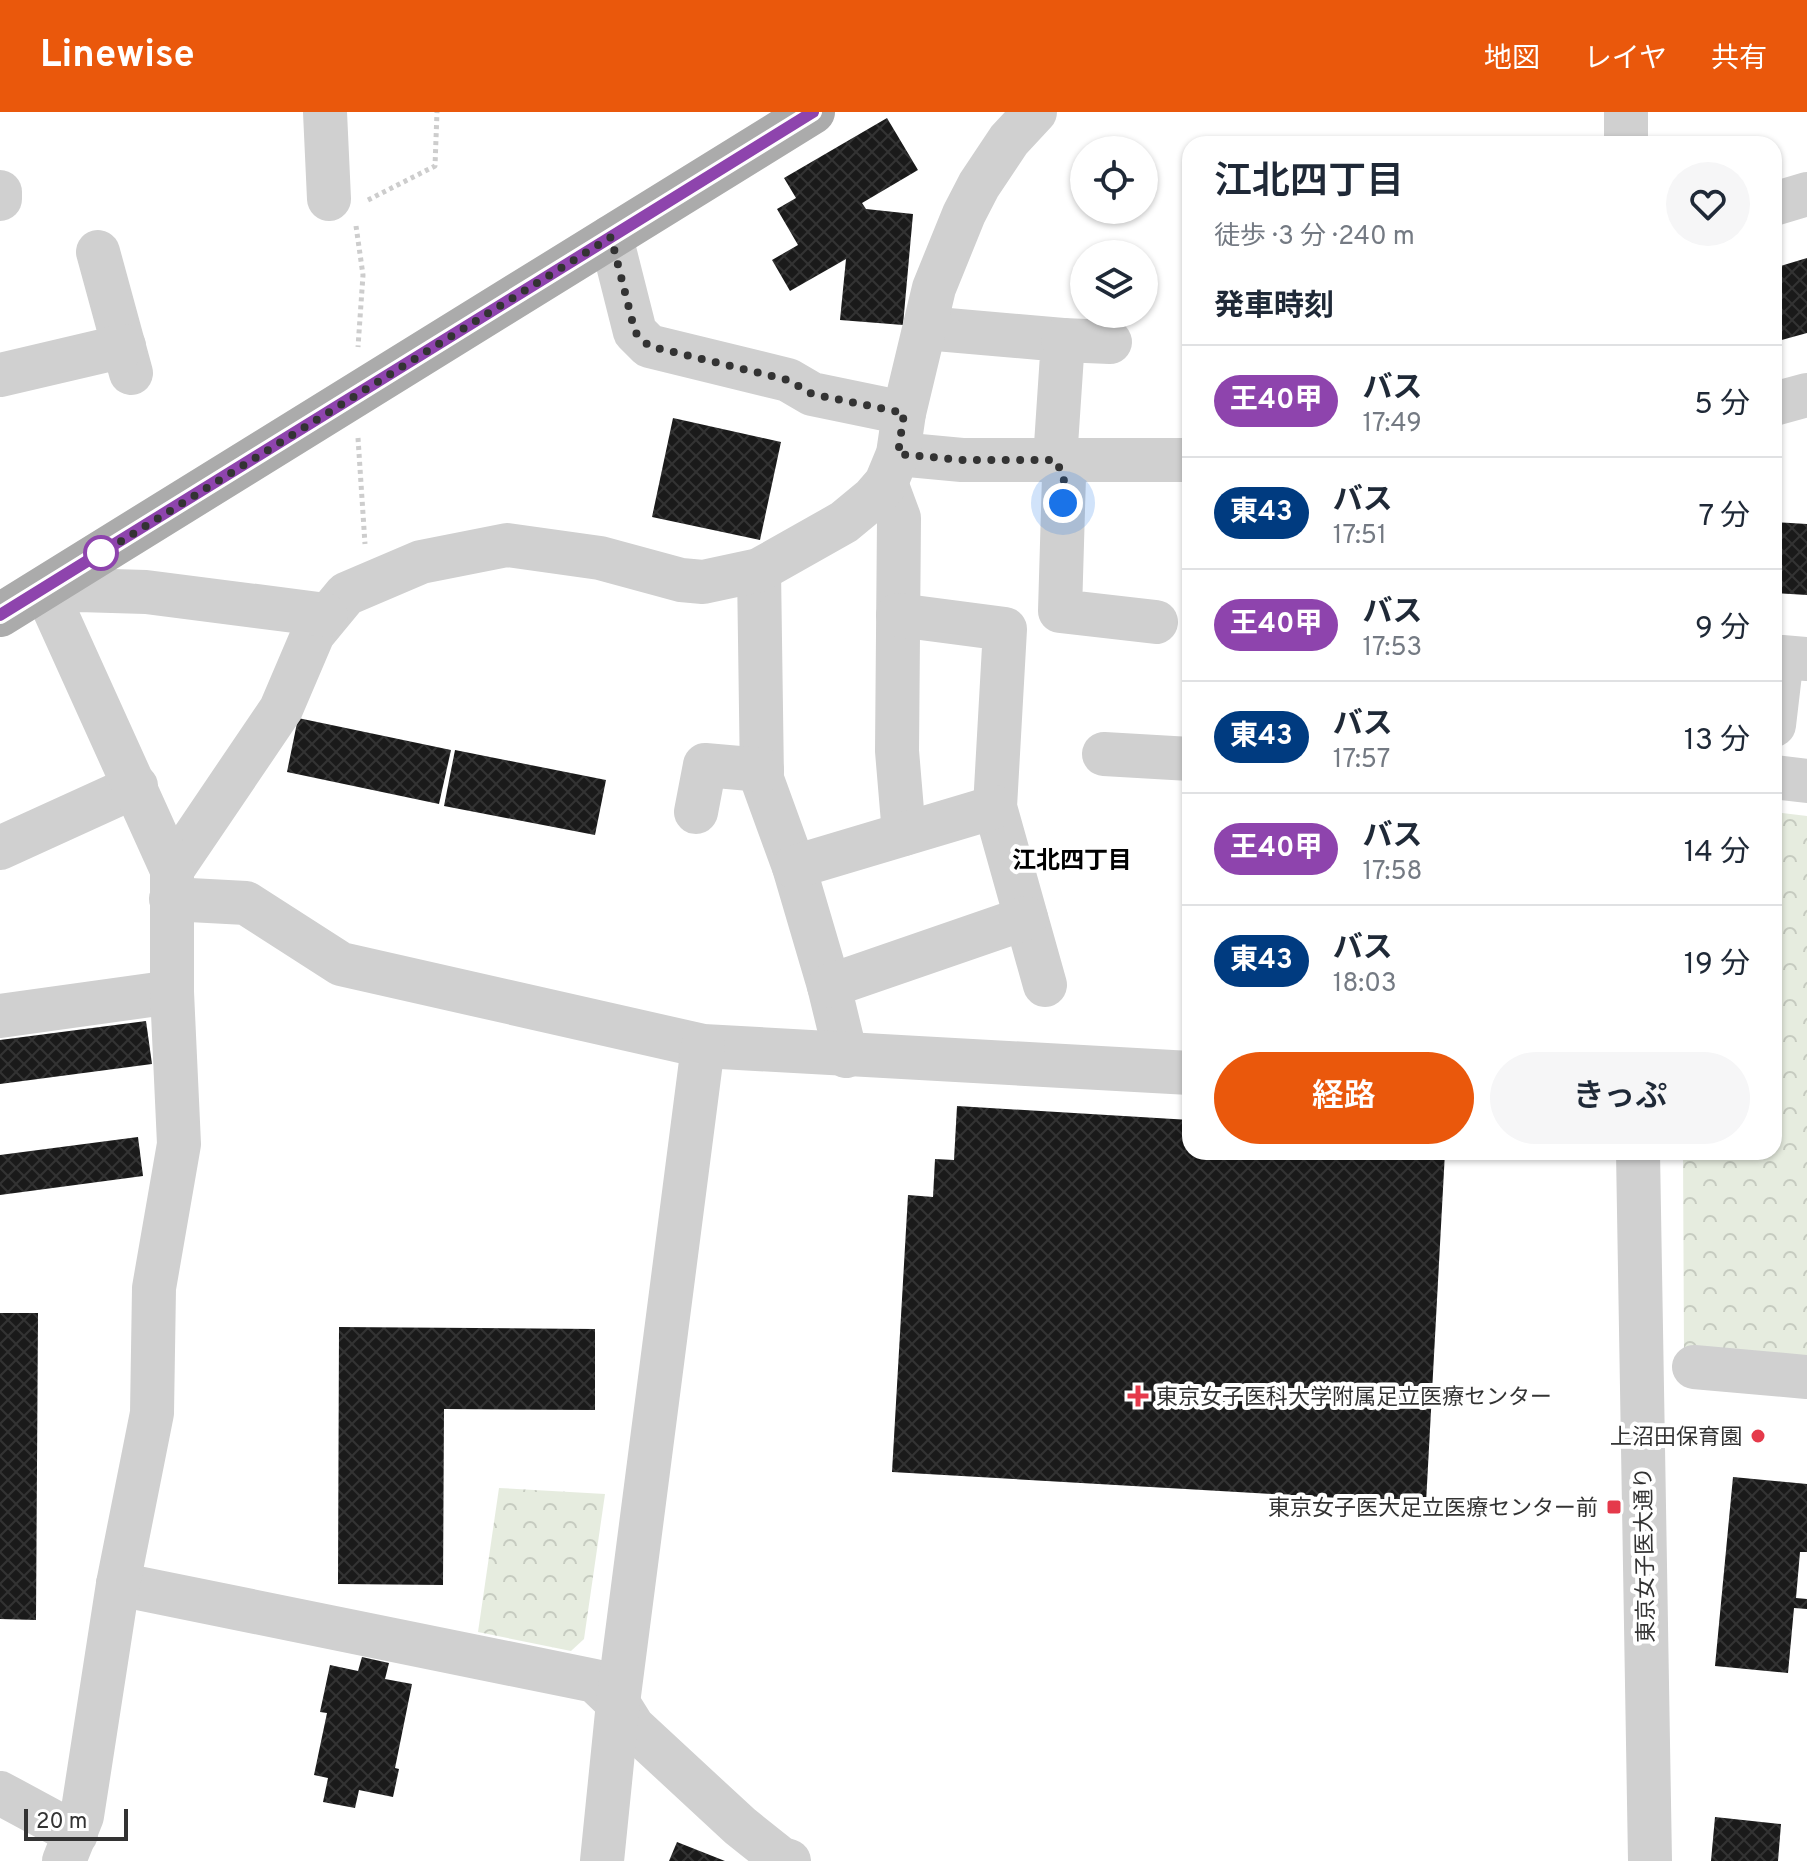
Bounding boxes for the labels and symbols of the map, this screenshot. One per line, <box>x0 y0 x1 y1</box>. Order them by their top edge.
your location <box>1043 483 1083 523</box>
unlabelled marker <box>84 536 118 570</box>
district label: 江北四丁目 <box>1012 847 1132 877</box>
marker: 東京女子医科大学附属足立医療センター <box>1127 1385 1149 1407</box>
place label: 東京女子医科大学附属足立医療センター <box>1156 1385 1552 1412</box>
place label: 上沼田保育園 <box>1610 1425 1742 1452</box>
marker: 上沼田保育園 <box>1749 1427 1767 1445</box>
street label: 東京女子医大通り <box>1631 1467 1662 1643</box>
place label: 東京女子医大足立医療センター前 <box>1268 1496 1598 1523</box>
marker: 東京女子医大足立医療センター前 <box>1605 1498 1623 1516</box>
scale bar <box>24 1805 128 1841</box>

